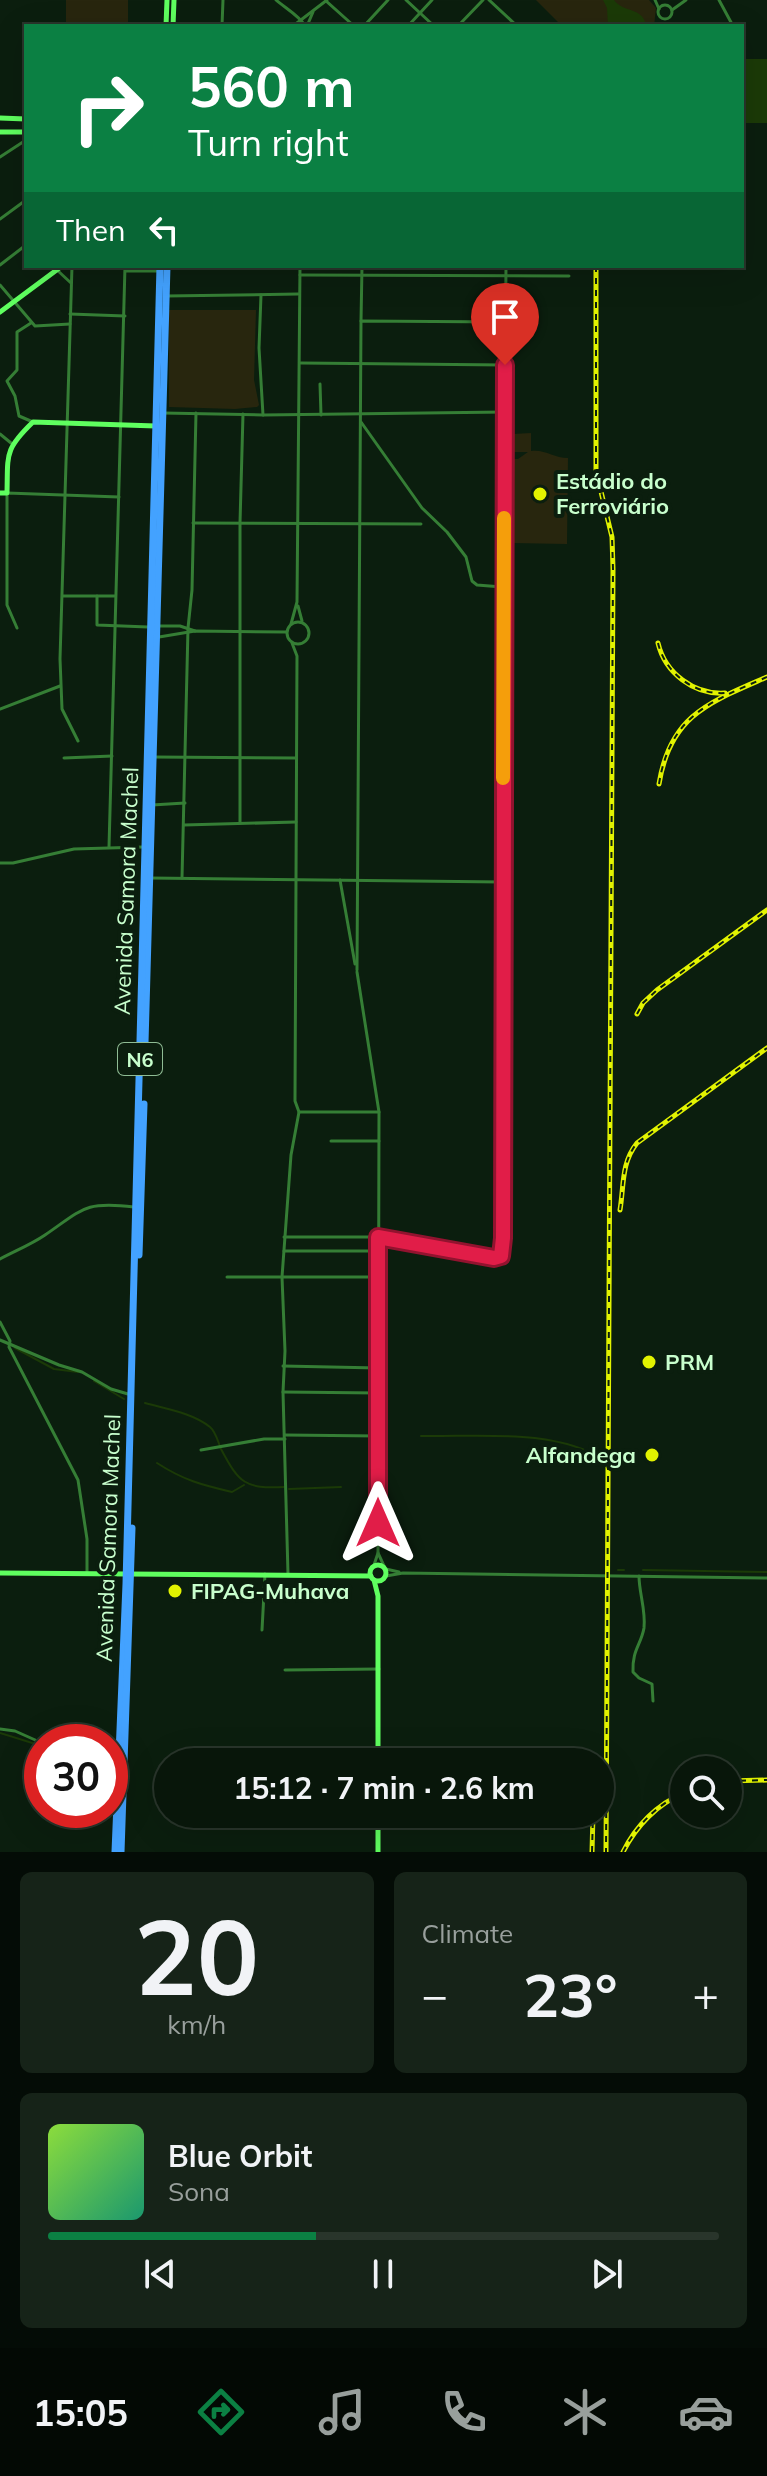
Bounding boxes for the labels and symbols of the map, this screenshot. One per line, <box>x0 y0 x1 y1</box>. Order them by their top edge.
pin <box>471 283 539 365</box>
place label: Estádio do Ferroviário <box>556 467 669 520</box>
marker: Estádio do Ferroviário <box>531 485 549 503</box>
street label: Avenida Samora Machel <box>108 767 144 1015</box>
road number: N6 <box>118 1043 162 1075</box>
place label: PRM <box>665 1348 714 1376</box>
marker: PRM <box>640 1353 658 1371</box>
street label: Avenida Samora Machel <box>90 1414 126 1662</box>
place label: Alfandega <box>526 1441 636 1469</box>
marker: Alfandega <box>643 1446 661 1464</box>
position arrow <box>336 1481 420 1565</box>
place label: FIPAG-Muhava <box>191 1577 349 1605</box>
marker: FIPAG-Muhava <box>166 1582 184 1600</box>
speed limit sign: 30 <box>24 1724 128 1828</box>

